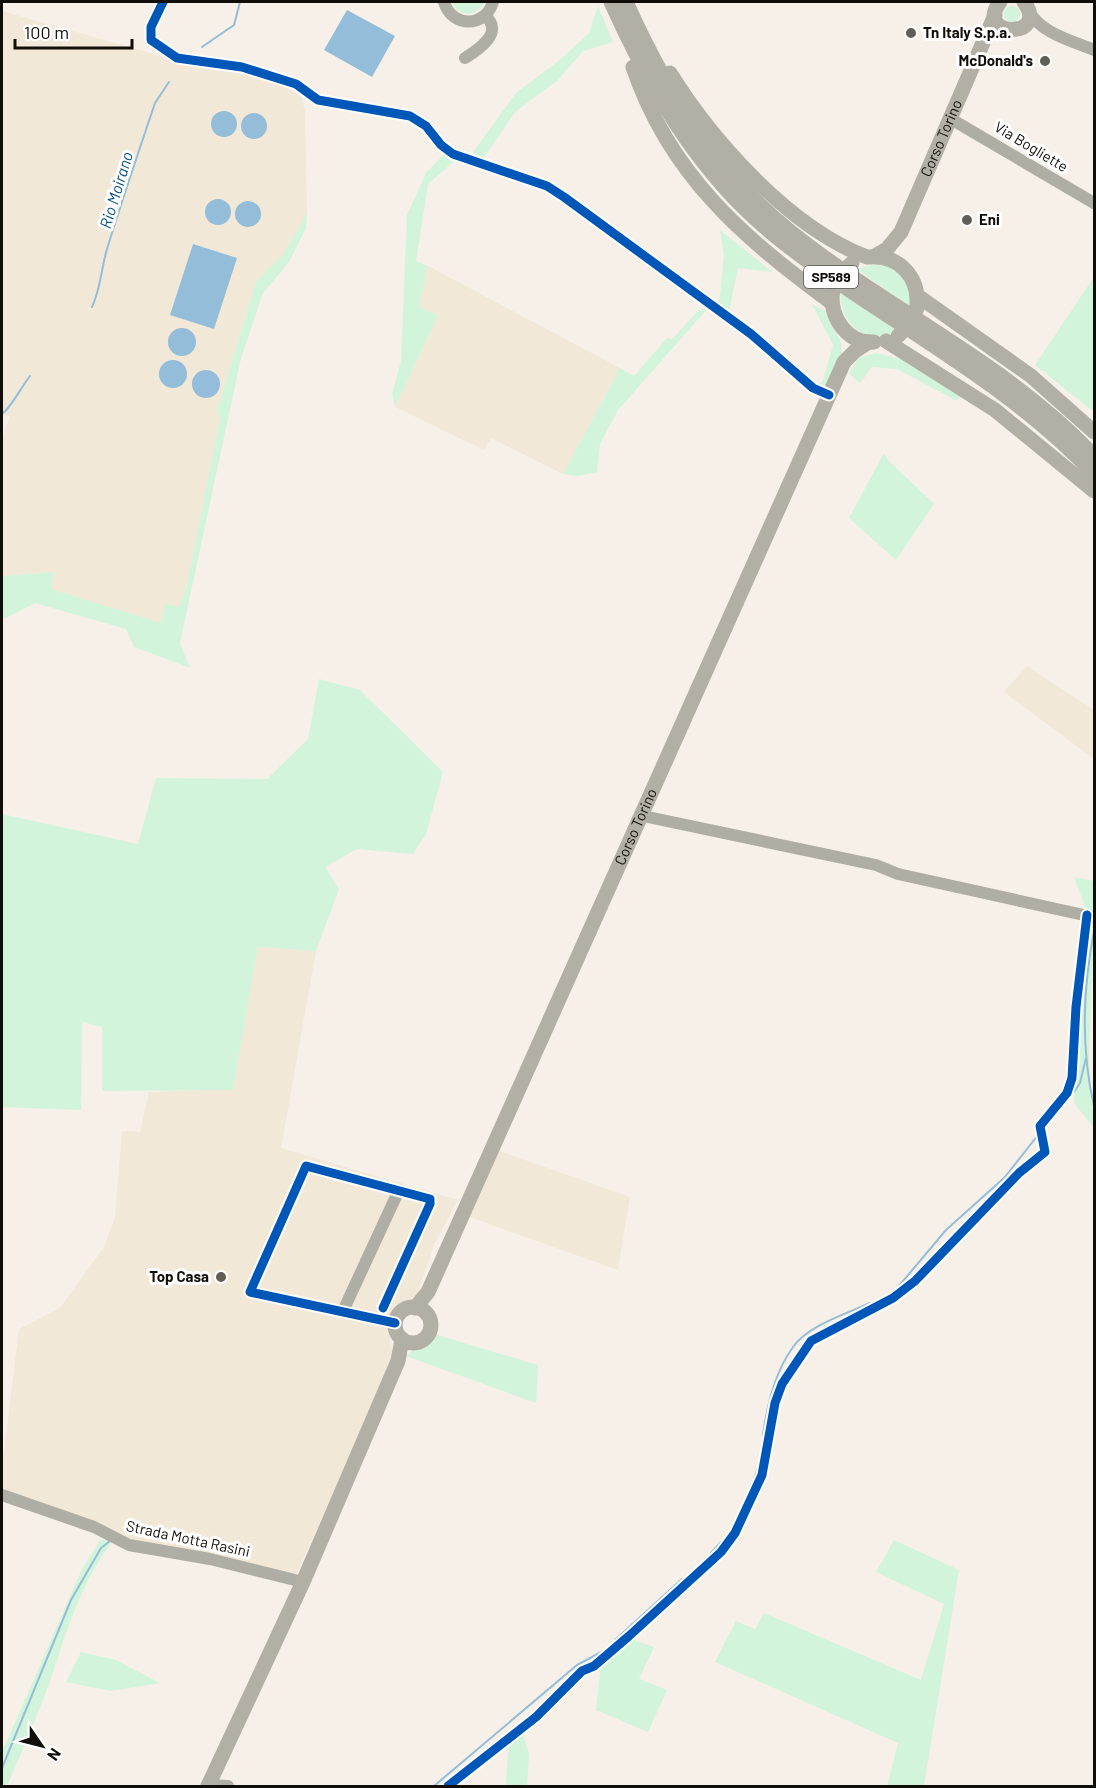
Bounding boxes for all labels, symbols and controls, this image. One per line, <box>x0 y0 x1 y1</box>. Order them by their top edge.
scale bar <box>15 12 132 50</box>
text: 100 m <box>24 21 69 43</box>
place label: Tn Italy S.p.a. <box>923 23 1011 41</box>
marker: Tn Italy S.p.a. <box>904 26 918 40</box>
place label: McDonald's <box>959 51 1033 69</box>
marker: McDonald's <box>1038 54 1052 68</box>
street label: Corso Torino <box>916 97 965 179</box>
street label: Via Bogliette <box>991 117 1072 175</box>
water label: Rio Moirano <box>95 149 136 231</box>
place label: Eni <box>979 210 1000 228</box>
marker: Eni <box>960 213 974 227</box>
road number: SP589 <box>804 266 858 288</box>
street label: Corso Torino <box>610 785 660 868</box>
place label: Top Casa <box>149 1267 209 1285</box>
marker: Top Casa <box>214 1270 228 1284</box>
street label: Strada Motta Rasini <box>125 1516 252 1560</box>
north arrow <box>12 1716 72 1776</box>
text: N <box>44 1745 66 1765</box>

